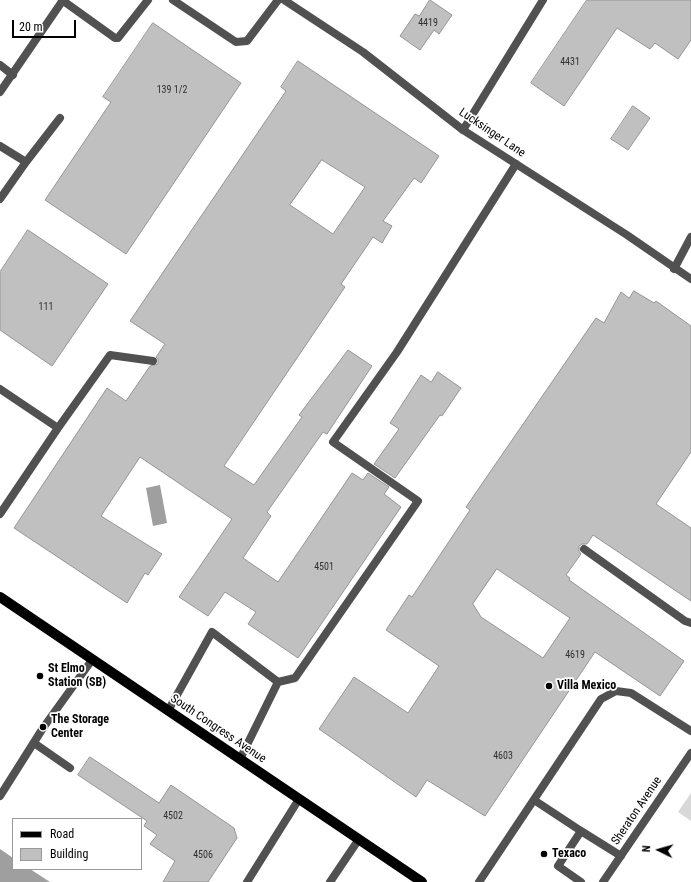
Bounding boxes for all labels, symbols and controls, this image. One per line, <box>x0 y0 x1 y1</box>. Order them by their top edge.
scale bar <box>14 12 78 38</box>
house number: 4419 <box>418 17 438 29</box>
text: 20 m <box>19 20 43 34</box>
house number: 4431 <box>560 56 580 68</box>
house number: 139 1/2 <box>157 84 187 96</box>
street label: Lucksinger Lane <box>456 105 528 161</box>
house number: 111 <box>39 301 53 313</box>
house number: 4501 <box>314 561 334 573</box>
house number: 4619 <box>565 649 585 661</box>
place label: St Elmo Station (SB) <box>48 662 106 690</box>
marker: St Elmo Station (SB) <box>35 671 45 681</box>
place label: Villa Mexico <box>557 679 616 693</box>
marker: Villa Mexico <box>544 681 554 691</box>
street label: South Congress Avenue <box>167 692 269 766</box>
place label: The Storage Center <box>51 713 109 741</box>
marker: The Storage Center <box>38 722 48 732</box>
house number: 4603 <box>493 750 513 762</box>
street label: Sheraton Avenue <box>609 774 665 848</box>
house number: 4502 <box>163 810 183 822</box>
legend <box>12 818 142 870</box>
text: Road <box>50 827 74 841</box>
north arrow <box>639 830 679 870</box>
text: N <box>640 845 653 853</box>
text: Building <box>50 847 88 861</box>
place label: Texaco <box>552 847 586 861</box>
house number: 4506 <box>193 849 213 861</box>
marker: Texaco <box>539 849 549 859</box>

